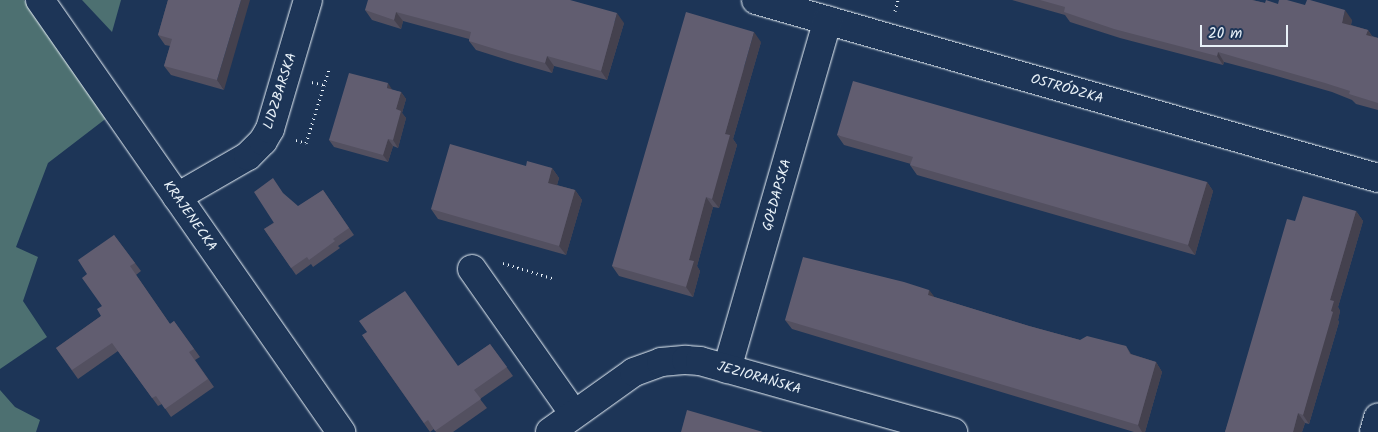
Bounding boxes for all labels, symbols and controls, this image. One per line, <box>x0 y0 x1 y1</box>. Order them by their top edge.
scale bar <box>1203 15 1290 47</box>
text: 20 m <box>1208 22 1242 46</box>
street label: LIDZBARSKA <box>260 51 300 131</box>
street label: OSTRÓDZKA <box>1029 71 1105 107</box>
street label: GOŁDAPSKA <box>759 157 795 233</box>
street label: KRAJENECKA <box>159 177 221 255</box>
street label: JEZIORAŃSKA <box>715 358 803 398</box>

